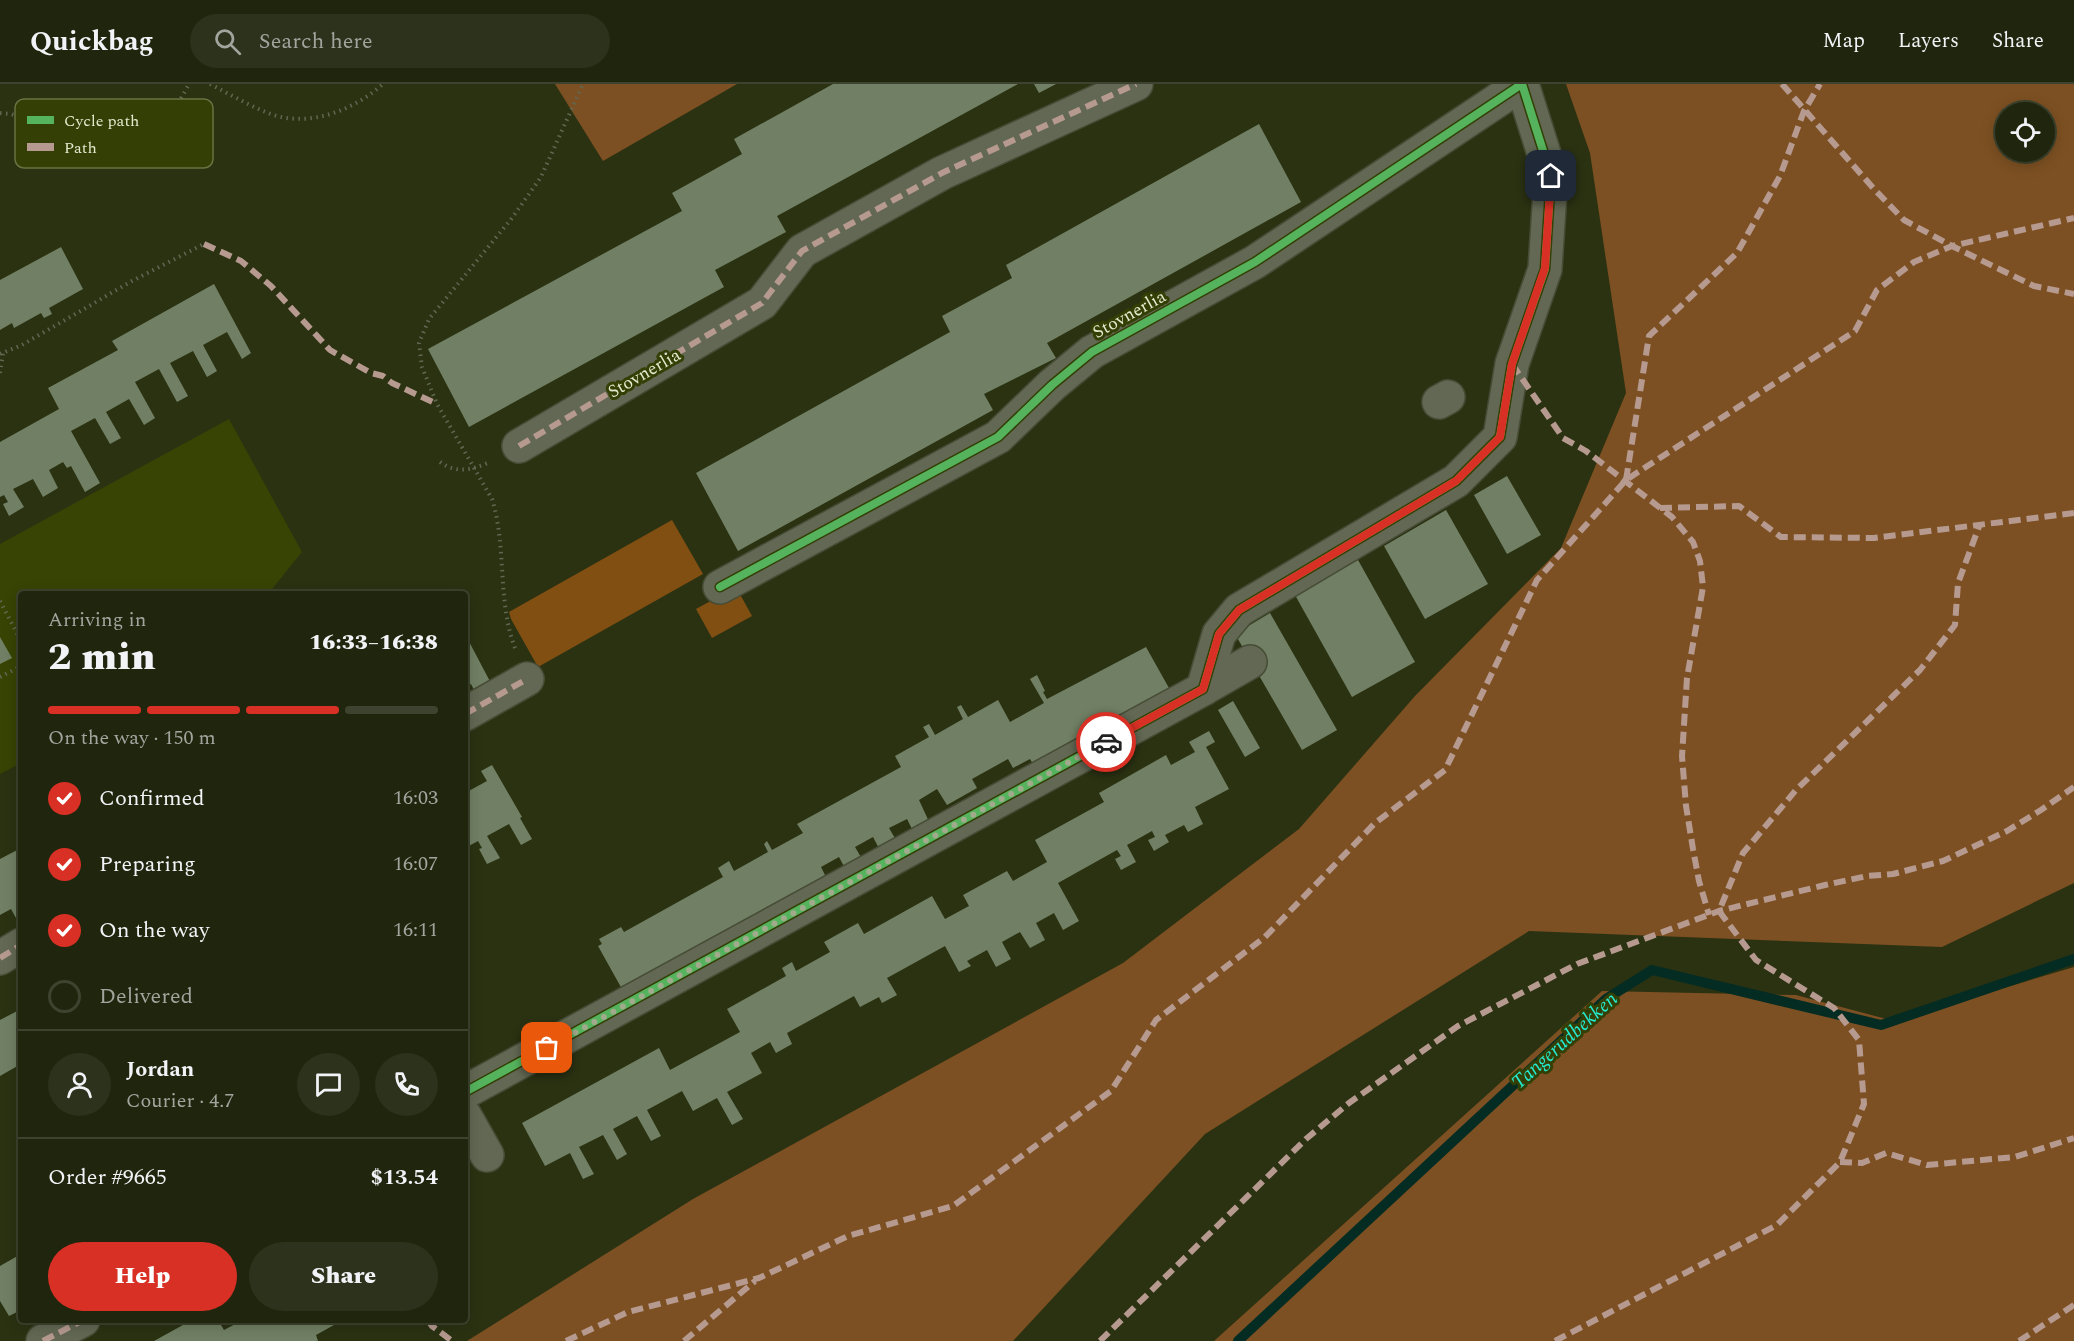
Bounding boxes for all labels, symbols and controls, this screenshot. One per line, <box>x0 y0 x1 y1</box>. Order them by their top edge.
search box <box>190 14 610 68</box>
text: Quickbag <box>30 20 154 63</box>
icon: search <box>211 25 244 58</box>
text: Search here <box>259 25 373 58</box>
text: Map <box>1823 25 1865 57</box>
text: Layers <box>1898 25 1959 57</box>
text: Share <box>1992 25 2044 57</box>
legend <box>15 99 213 168</box>
map controls <box>1995 102 2055 162</box>
button: locate <box>1995 102 2055 162</box>
text: Cycle path <box>64 109 139 133</box>
text: Path <box>64 136 97 160</box>
pin <box>1525 150 1576 201</box>
icon: home <box>1534 159 1567 192</box>
street label: Stovnerlia <box>1087 283 1171 346</box>
street label: Stovnerlia <box>603 342 686 405</box>
text: Arriving in <box>48 605 146 635</box>
text: 16:33–16:38 <box>309 626 438 659</box>
text: 2 min <box>48 628 156 687</box>
courier <box>1076 712 1136 772</box>
text: On the way · 150 m <box>48 723 216 753</box>
icon: car <box>1090 726 1123 759</box>
icon: check <box>48 782 81 815</box>
text: Confirmed <box>99 782 205 815</box>
text: 16:03 <box>393 783 438 813</box>
icon: check <box>48 848 81 881</box>
text: Preparing <box>99 848 196 881</box>
text: 16:07 <box>393 849 438 879</box>
icon: check <box>48 914 81 947</box>
text: On the way <box>99 914 210 947</box>
text: 16:11 <box>393 915 438 945</box>
text: Delivered <box>99 980 193 1013</box>
water label: Tangerudbekken <box>1505 984 1625 1097</box>
pin <box>521 1022 572 1073</box>
icon: bag <box>530 1031 563 1064</box>
button: person <box>48 1053 111 1116</box>
text: Jordan <box>126 1053 194 1086</box>
button: chat <box>297 1053 360 1116</box>
button: phone <box>375 1053 438 1116</box>
text: Courier · 4.7 <box>126 1086 234 1116</box>
text: Order #9665 <box>48 1161 167 1194</box>
text: $13.54 <box>370 1161 438 1194</box>
button: Help <box>48 1242 237 1311</box>
button: Share <box>249 1242 438 1311</box>

